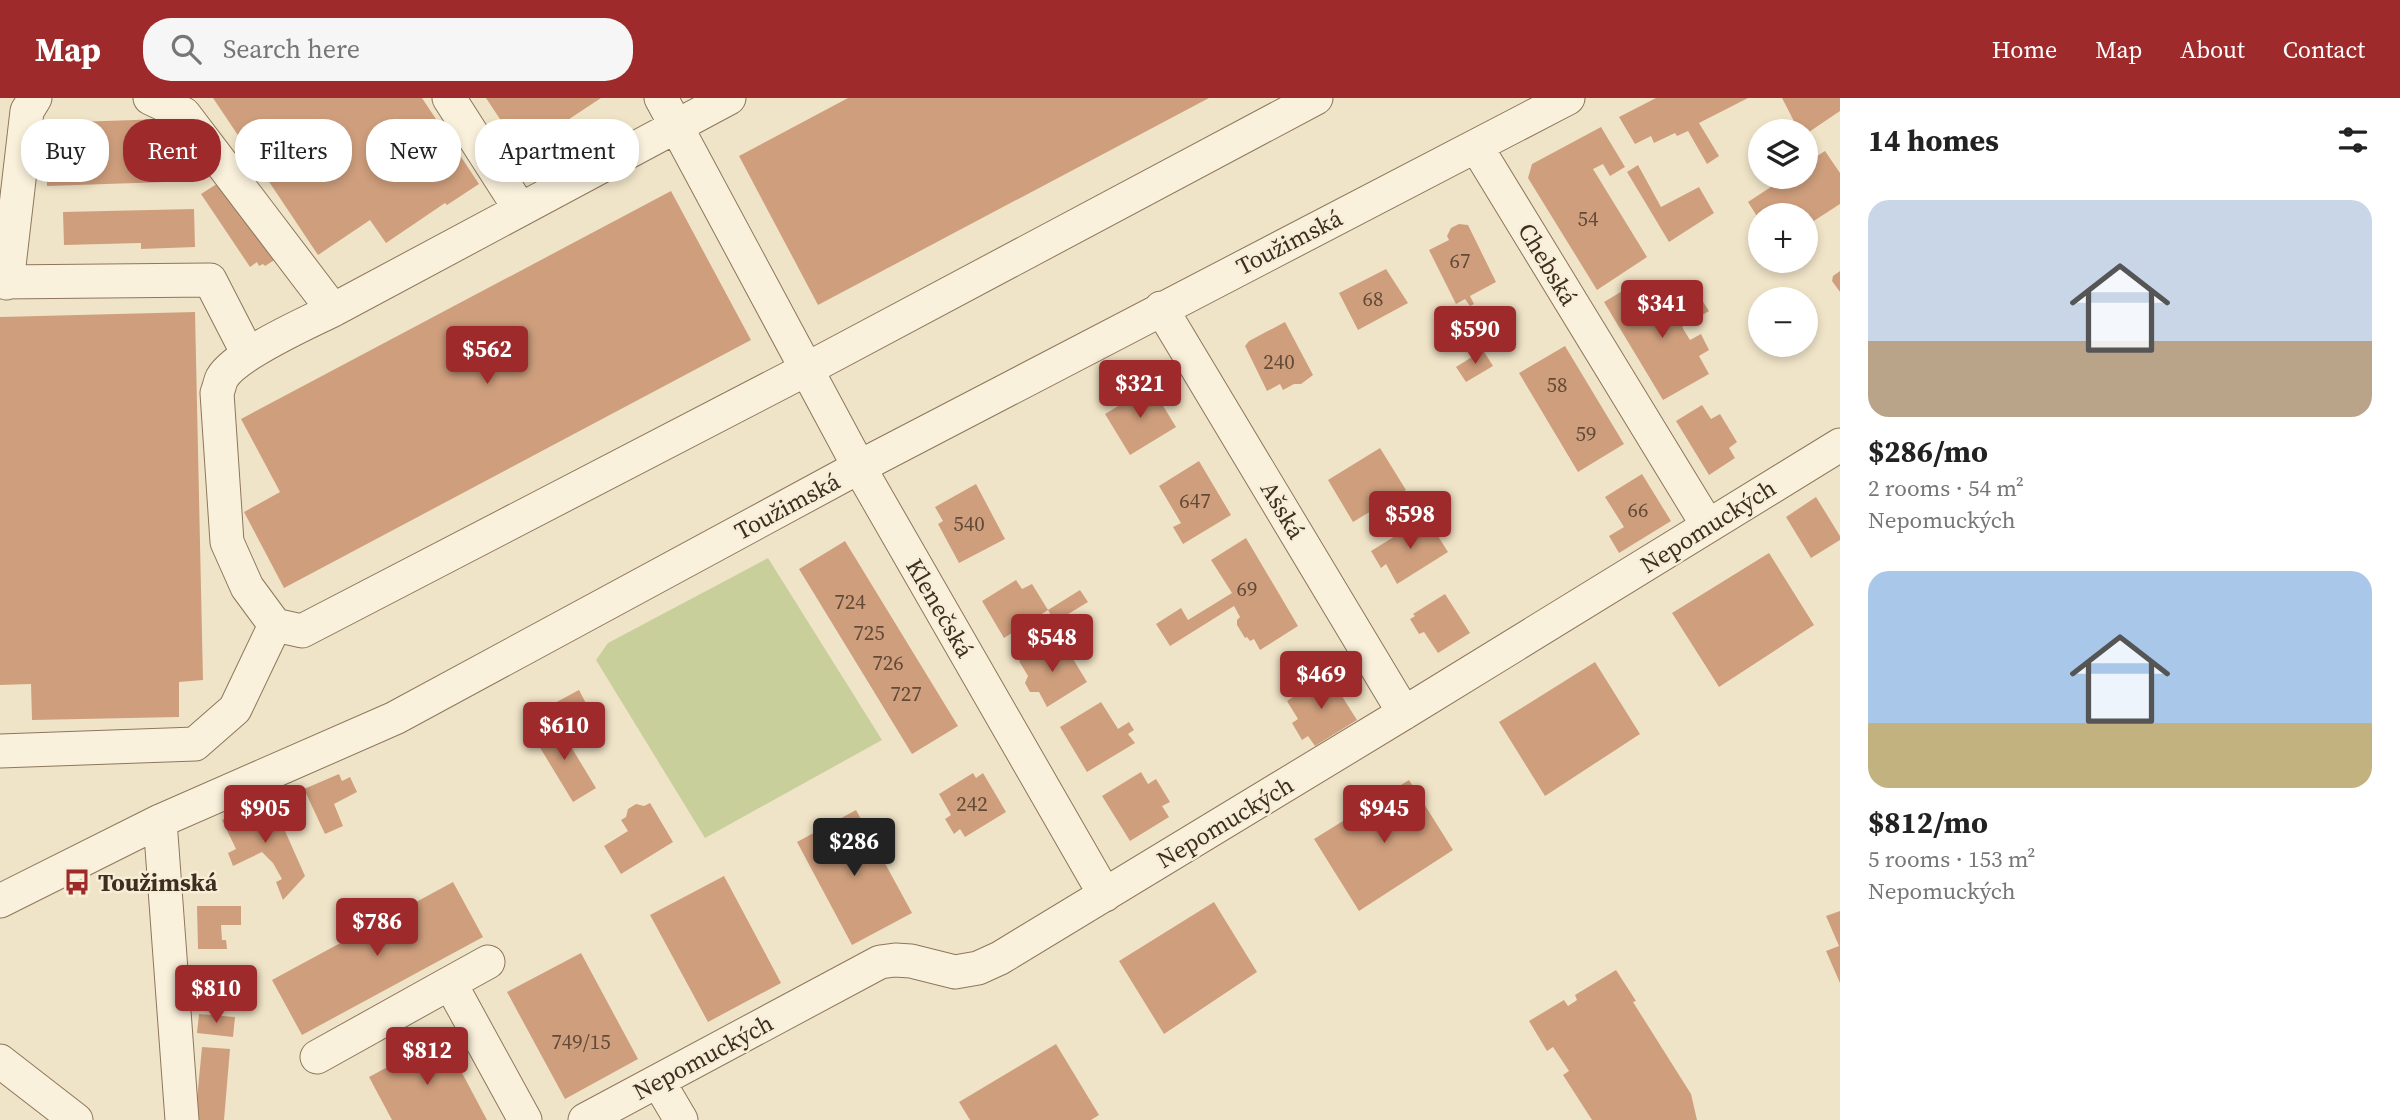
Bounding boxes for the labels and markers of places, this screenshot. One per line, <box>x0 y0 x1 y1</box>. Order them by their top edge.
pin: $341 <box>1621 280 1703 340</box>
pin: $590 <box>1434 306 1516 366</box>
pin: $562 <box>446 327 528 386</box>
pin: $321 <box>1099 360 1181 420</box>
pin: $598 <box>1369 491 1451 551</box>
pin: $548 <box>1011 614 1093 674</box>
pin: $469 <box>1280 652 1362 711</box>
pin: $610 <box>523 702 605 762</box>
pin: $905 <box>224 786 306 845</box>
pin: $945 <box>1343 786 1425 845</box>
pin: $286 <box>813 818 895 878</box>
place label: Toužimská <box>98 866 218 899</box>
bus stop icon: Toužimská <box>62 867 92 897</box>
pin: $786 <box>336 898 418 958</box>
pin: $810 <box>175 965 257 1025</box>
pin: $812 <box>386 1028 468 1087</box>

